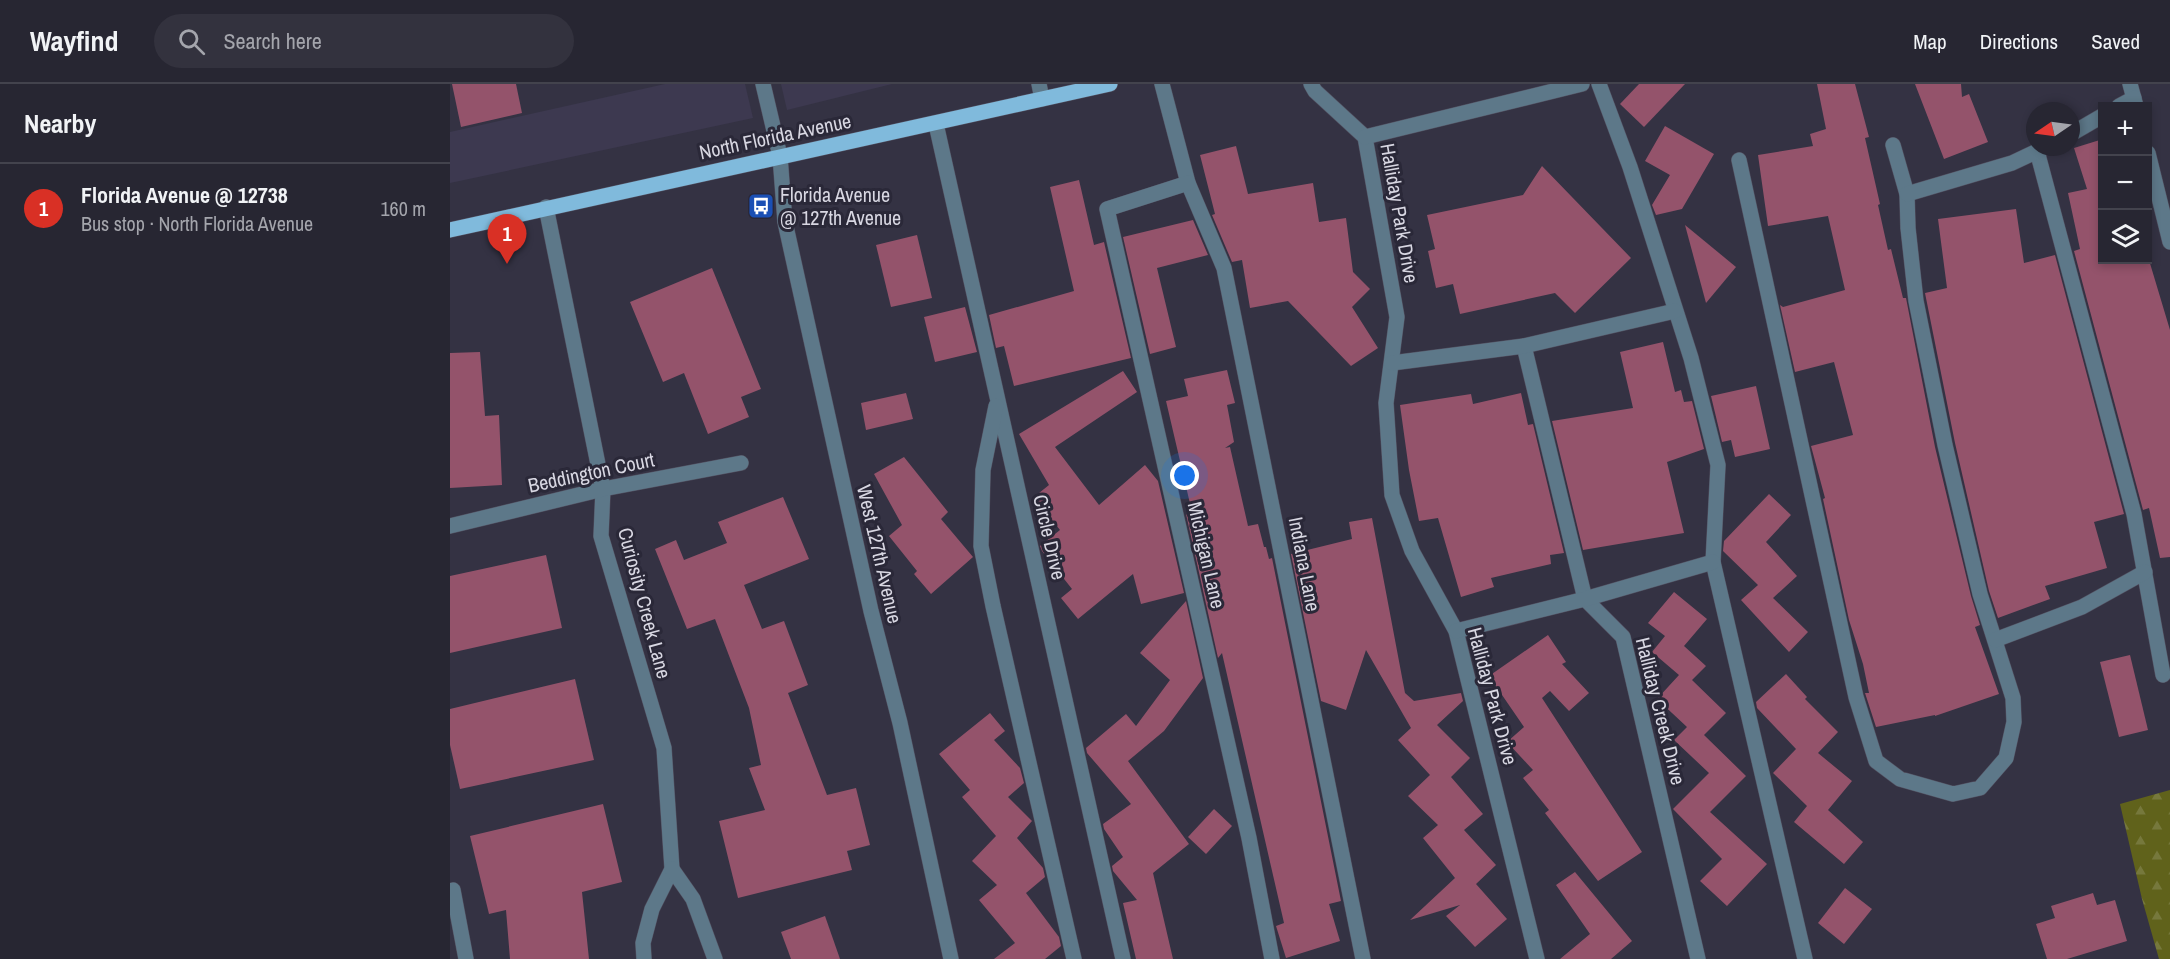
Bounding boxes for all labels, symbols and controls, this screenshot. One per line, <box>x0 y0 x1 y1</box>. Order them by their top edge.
search box <box>154 14 574 68</box>
text: Wayfind <box>30 22 118 60</box>
icon: search <box>175 25 208 58</box>
text: Search here <box>223 26 322 56</box>
text: Map <box>1913 27 1947 56</box>
text: Directions <box>1980 27 2058 56</box>
text: Saved <box>2091 27 2140 56</box>
north arrow <box>2026 102 2080 156</box>
map controls <box>2098 102 2152 264</box>
button: + <box>2098 102 2152 156</box>
text: Nearby <box>24 106 96 141</box>
street label: North Florida Avenue <box>697 107 853 165</box>
street label: Halliday Park Drive <box>1374 141 1426 285</box>
button: − <box>2098 156 2152 210</box>
text: Florida Avenue @ 12738 <box>81 180 288 210</box>
place label: Florida Avenue @ 127th Avenue <box>780 181 901 231</box>
bus stop icon: Florida Avenue @ 127th Avenue <box>746 191 776 221</box>
text: 1 <box>39 195 48 222</box>
text: 160 m <box>380 195 426 222</box>
text: Bus stop · North Florida Avenue <box>81 210 313 237</box>
button: layers <box>2098 210 2152 264</box>
pin: 1 <box>488 214 526 264</box>
street label: Beddington Court <box>525 445 657 499</box>
your location <box>1170 461 1199 490</box>
street label: West 127th Avenue <box>851 482 909 626</box>
street label: Circle Drive <box>1027 492 1073 582</box>
street label: Michigan Lane <box>1182 499 1232 611</box>
street label: Indiana Lane <box>1283 514 1327 614</box>
street label: Curiosity Creek Lane <box>612 525 678 681</box>
street label: Halliday Park Drive <box>1462 624 1524 768</box>
street label: Halliday Creek Drive <box>1630 634 1692 788</box>

